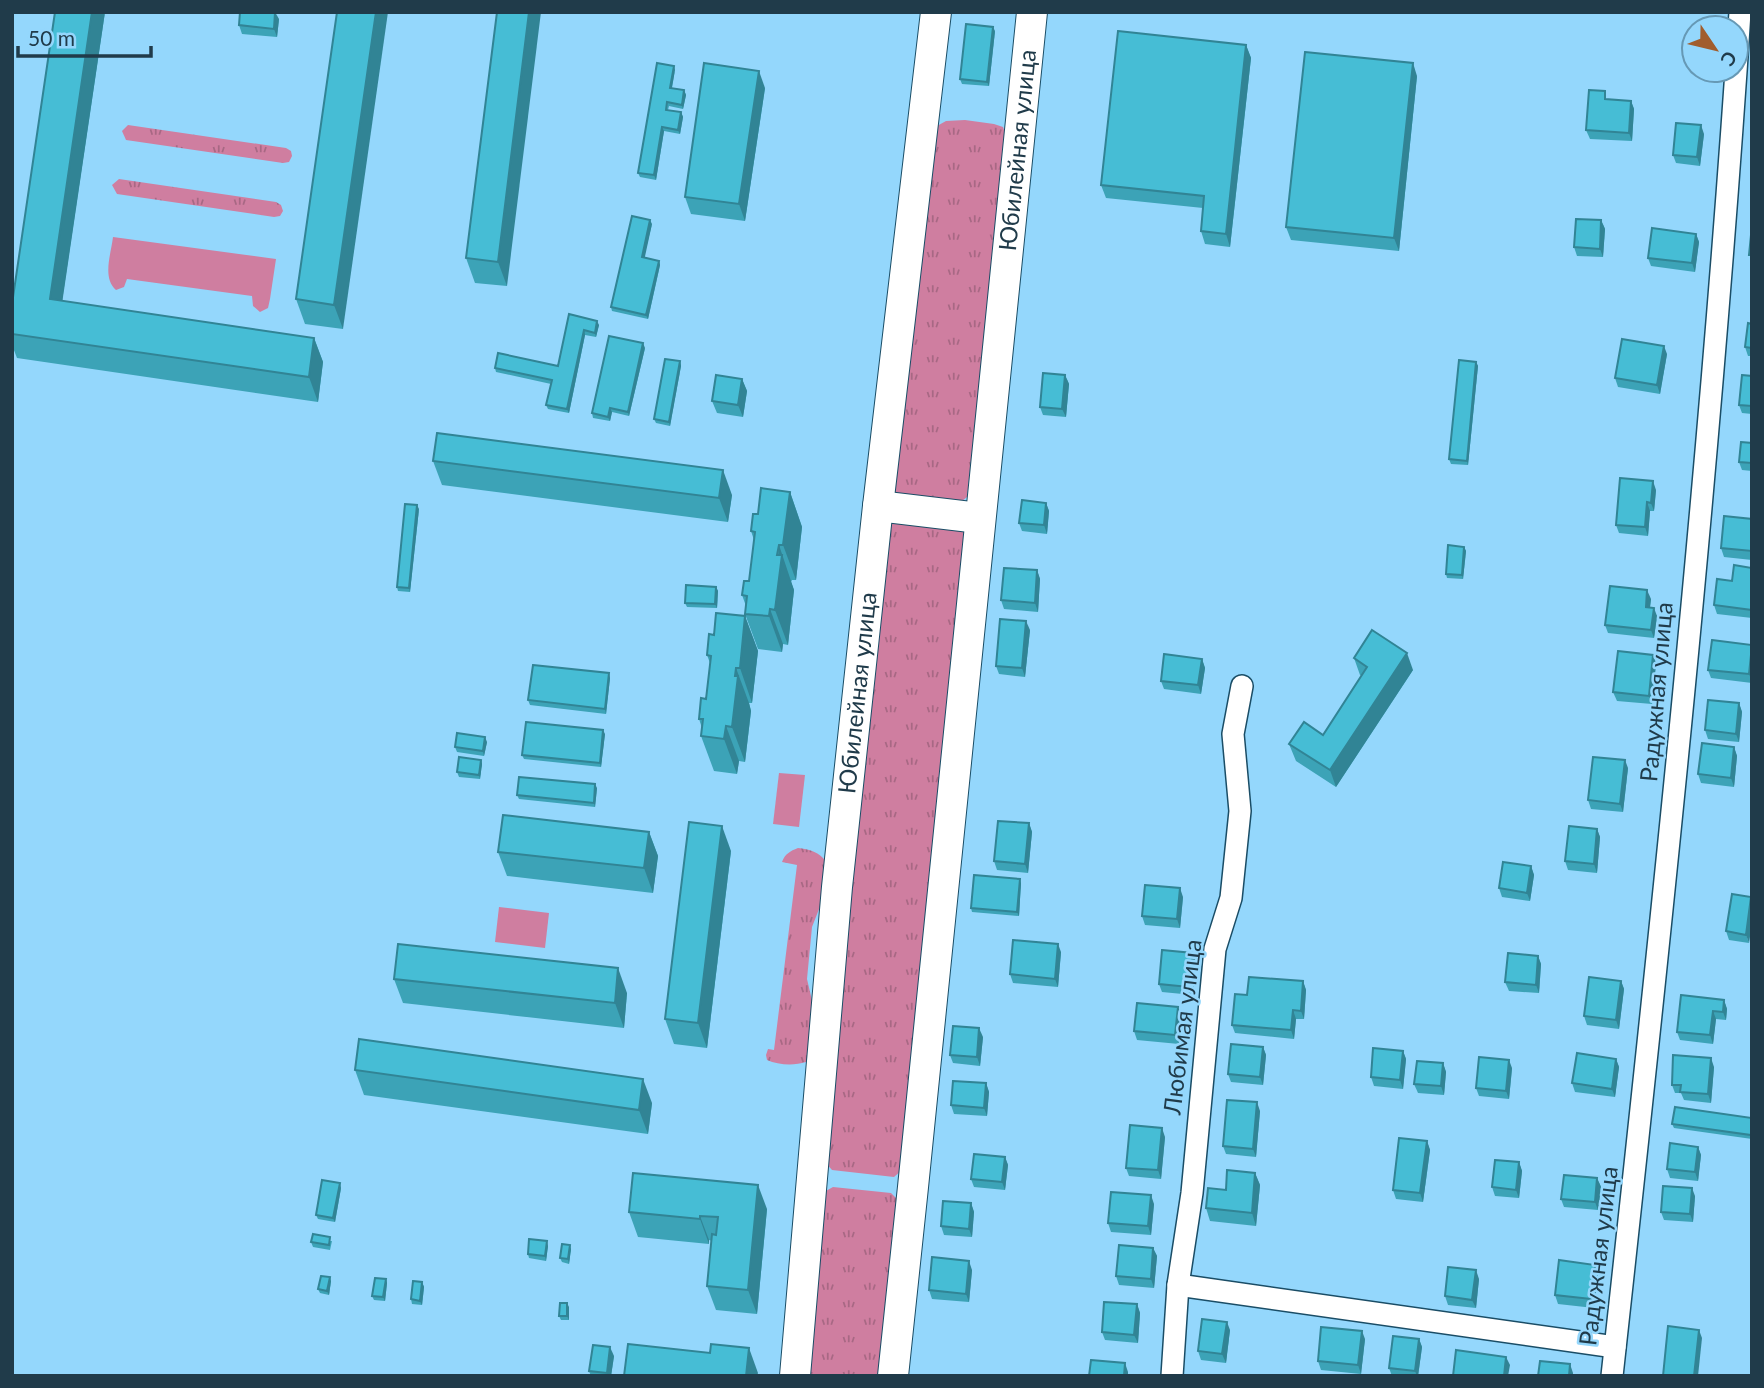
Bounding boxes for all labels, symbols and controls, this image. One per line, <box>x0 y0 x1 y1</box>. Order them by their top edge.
scale bar <box>18 14 150 58</box>
north arrow <box>1680 14 1750 84</box>
text: 50 m <box>28 25 75 50</box>
text: С <box>1716 47 1742 71</box>
street label: Юбилейная улица <box>992 48 1041 252</box>
street label: Юбилейная улица <box>831 591 882 795</box>
street label: Радужная улица <box>1633 601 1678 783</box>
street label: Любимая улица <box>1156 938 1207 1117</box>
street label: Радужная улица <box>1572 1164 1623 1347</box>

